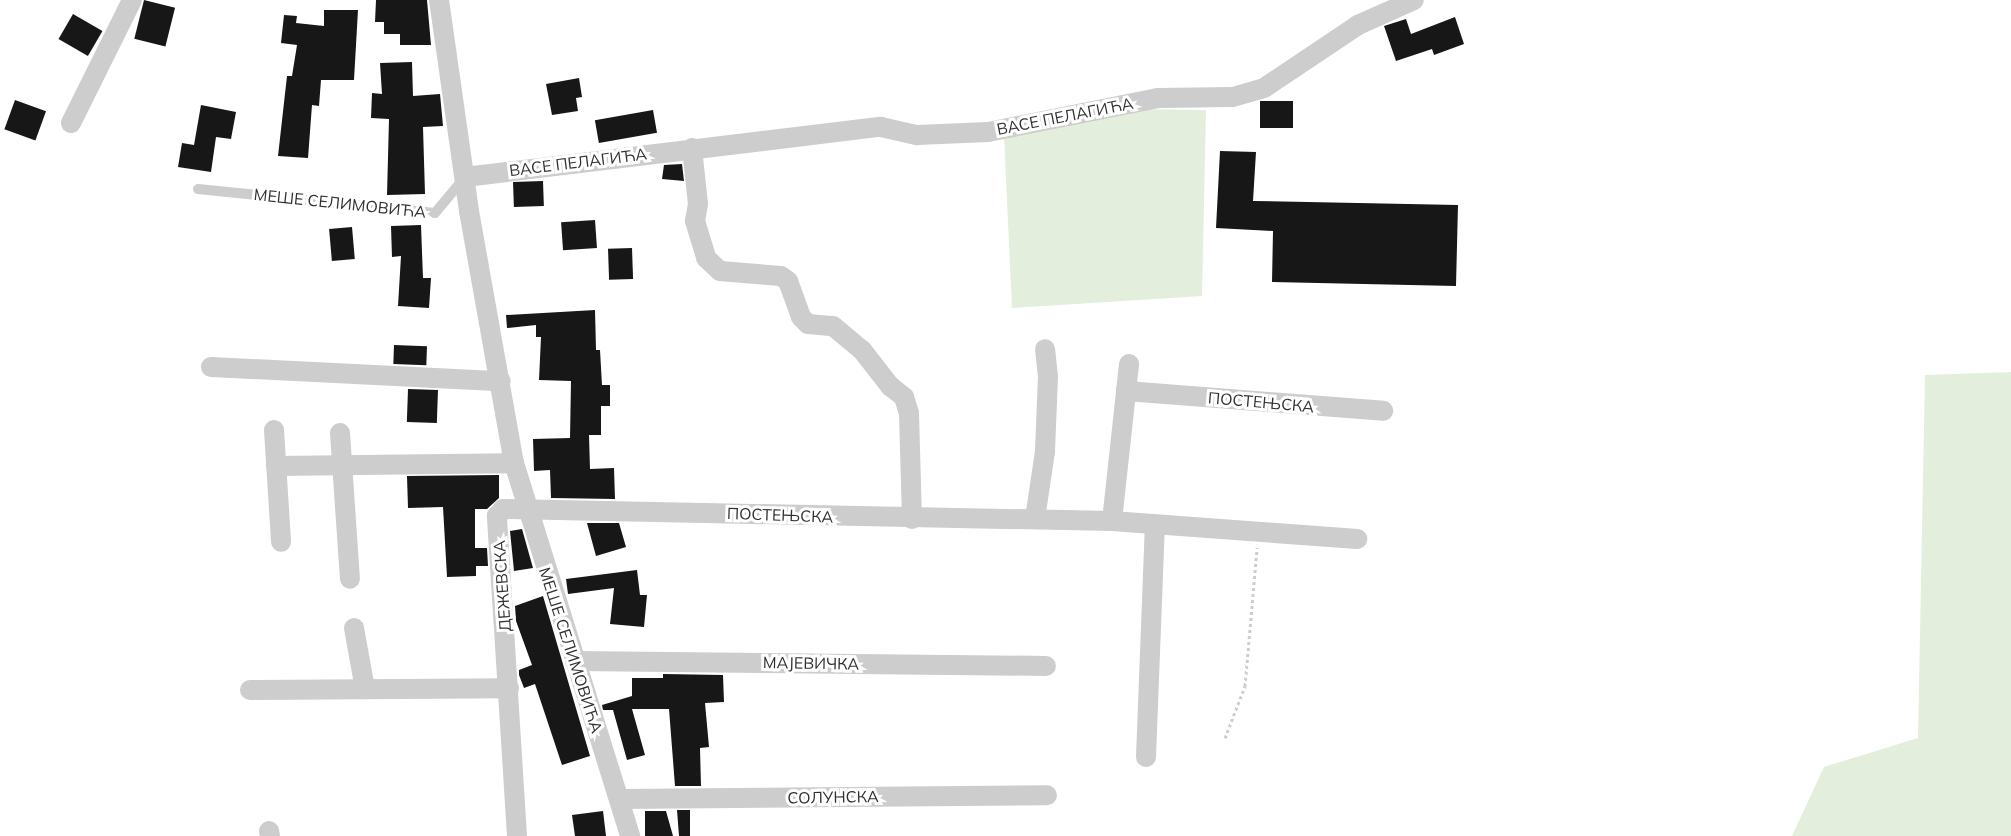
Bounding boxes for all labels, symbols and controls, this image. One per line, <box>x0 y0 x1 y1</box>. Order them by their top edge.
street label: ВАСЕ ПЕЛАГИЋА <box>995 93 1135 139</box>
street label: ВАСЕ ПЕЛАГИЋА <box>508 144 648 180</box>
street label: МЕШЕ СЕЛИМОВИЋА <box>253 184 427 222</box>
street label: ПОСТЕЊСКА <box>1207 388 1315 416</box>
street label: ПОСТЕЊСКА <box>727 504 833 526</box>
street label: ДЕЖЕВСКА <box>489 540 515 632</box>
street label: МЕШЕ СЕЛИМОВИЋА <box>535 565 607 735</box>
street label: МАЈЕВИЧКА <box>763 653 859 673</box>
street label: СОЛУНСКА <box>787 787 879 807</box>

